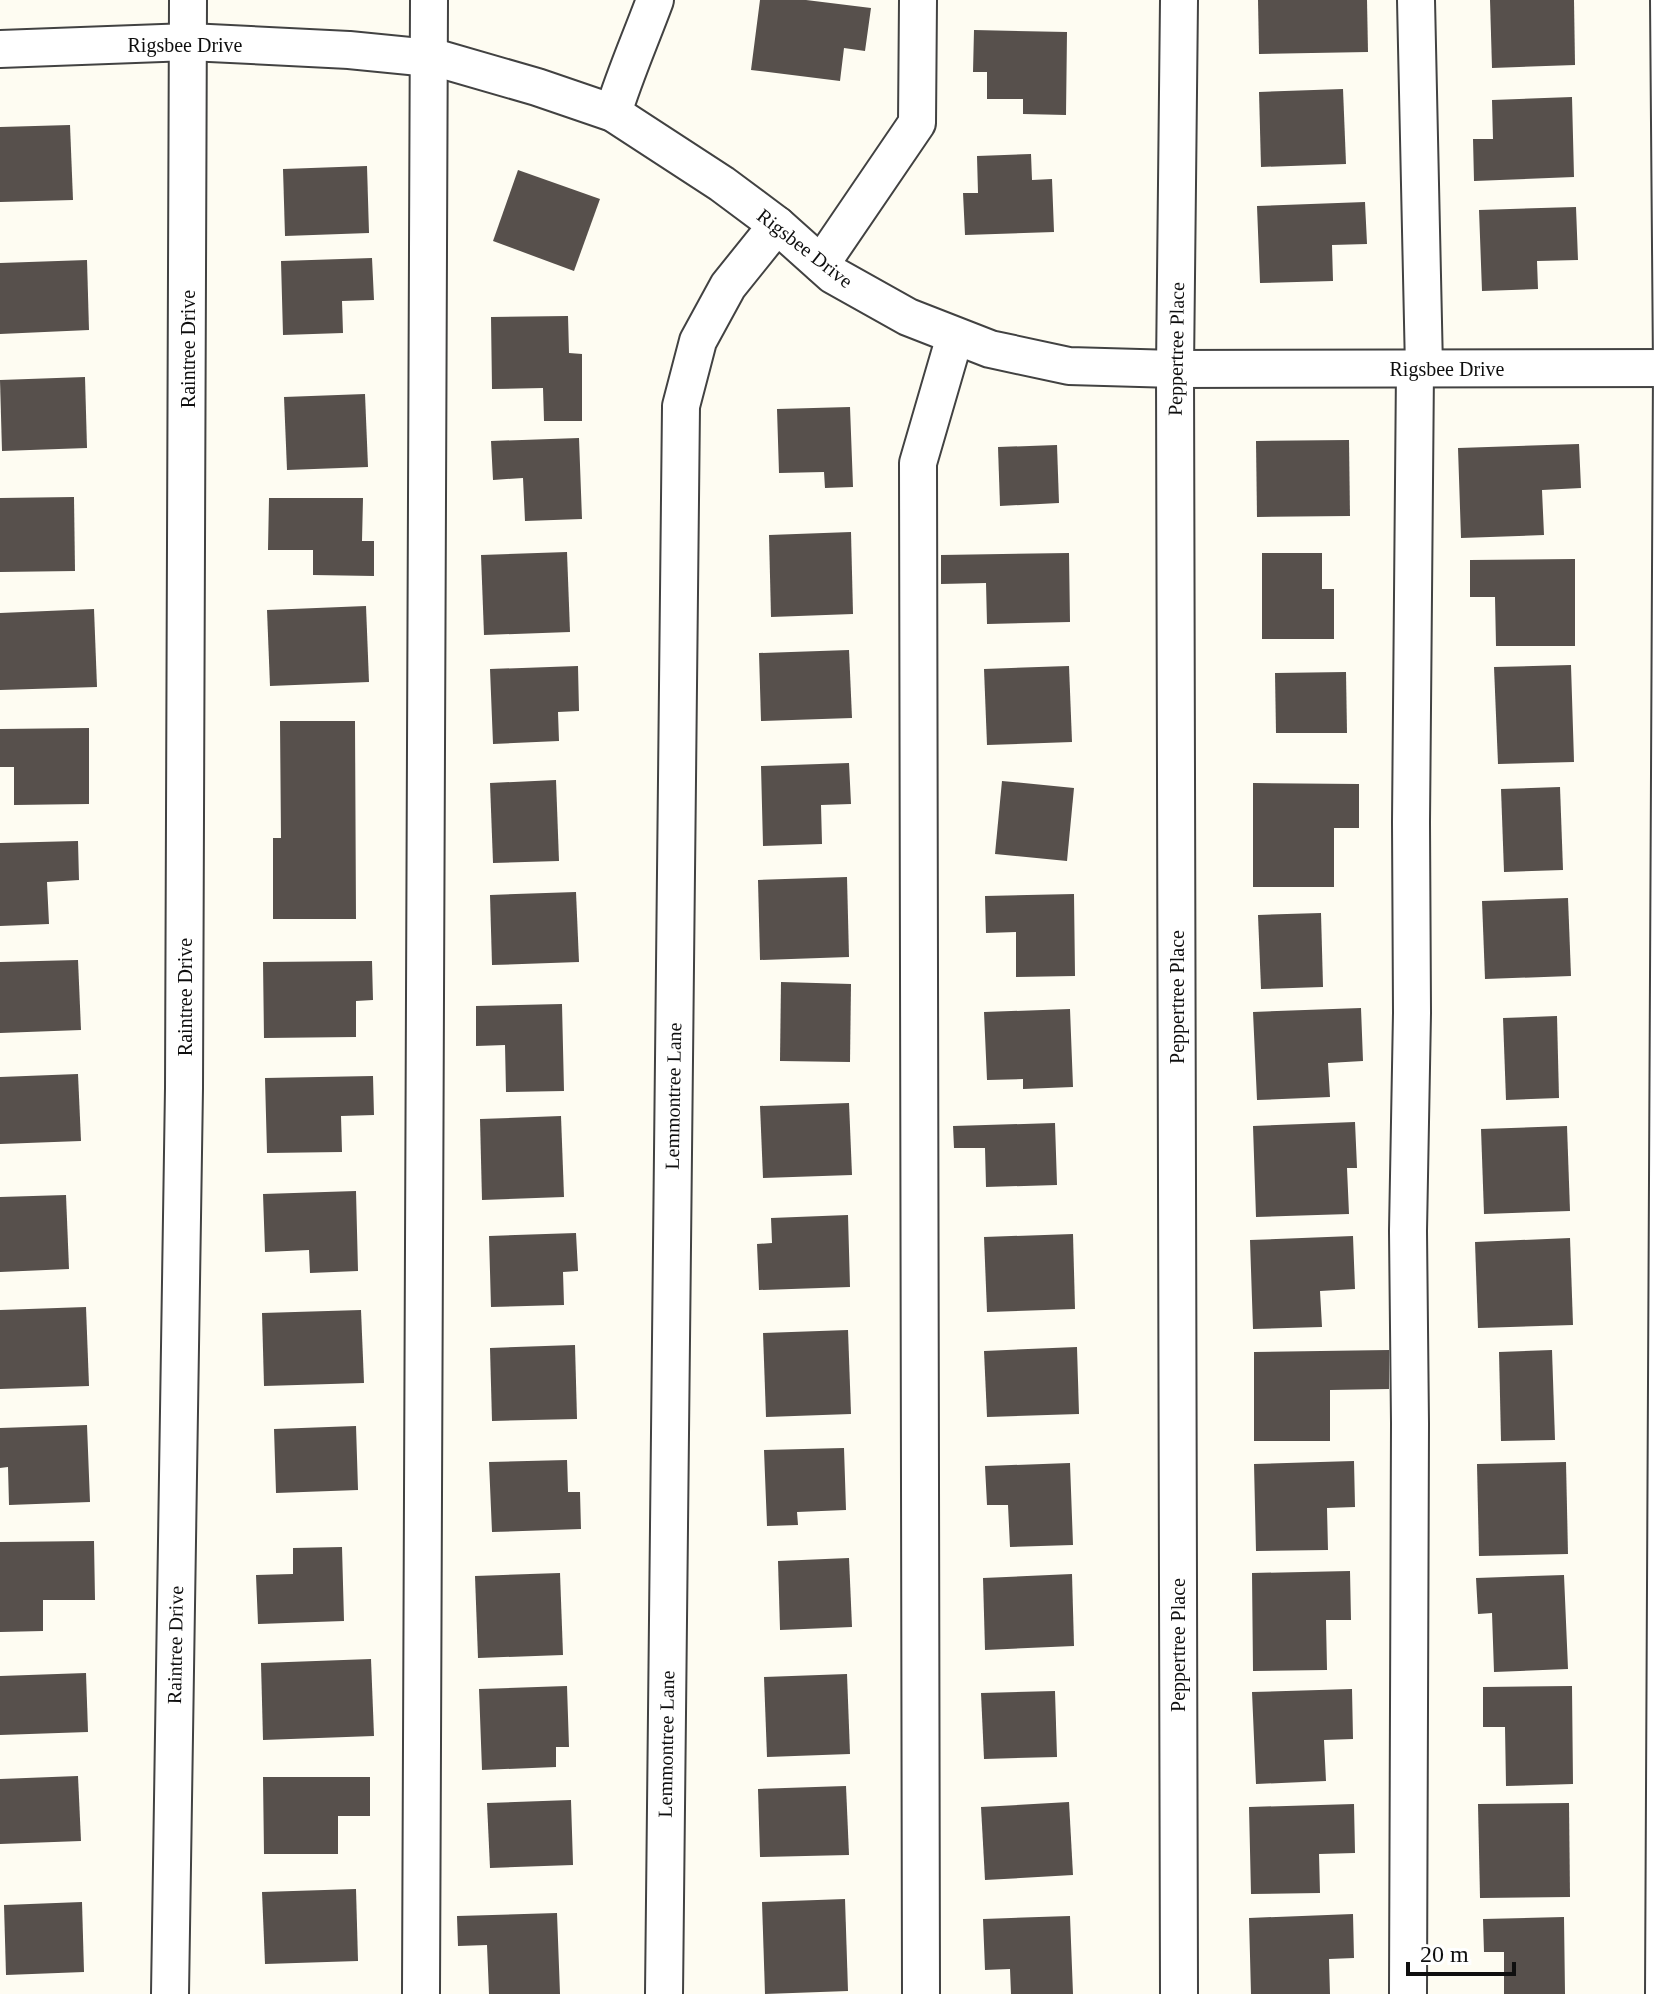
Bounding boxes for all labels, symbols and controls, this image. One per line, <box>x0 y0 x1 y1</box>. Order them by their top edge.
street label: Rigsbee Drive <box>128 34 243 57</box>
street label: Rigsbee Drive <box>752 204 857 293</box>
street label: Peppertree Place <box>1164 282 1189 416</box>
street label: Raintree Drive <box>177 290 199 408</box>
street label: Rigsbee Drive <box>1390 358 1505 381</box>
street label: Peppertree Place <box>1166 930 1189 1064</box>
street label: Raintree Drive <box>174 938 196 1056</box>
street label: Lemmontree Lane <box>661 1022 685 1170</box>
street label: Peppertree Place <box>1167 1578 1190 1712</box>
street label: Raintree Drive <box>163 1586 187 1704</box>
street label: Lemmontree Lane <box>654 1670 678 1818</box>
scale bar <box>1408 1926 1514 1976</box>
text: 20 m <box>1420 1941 1469 1967</box>

